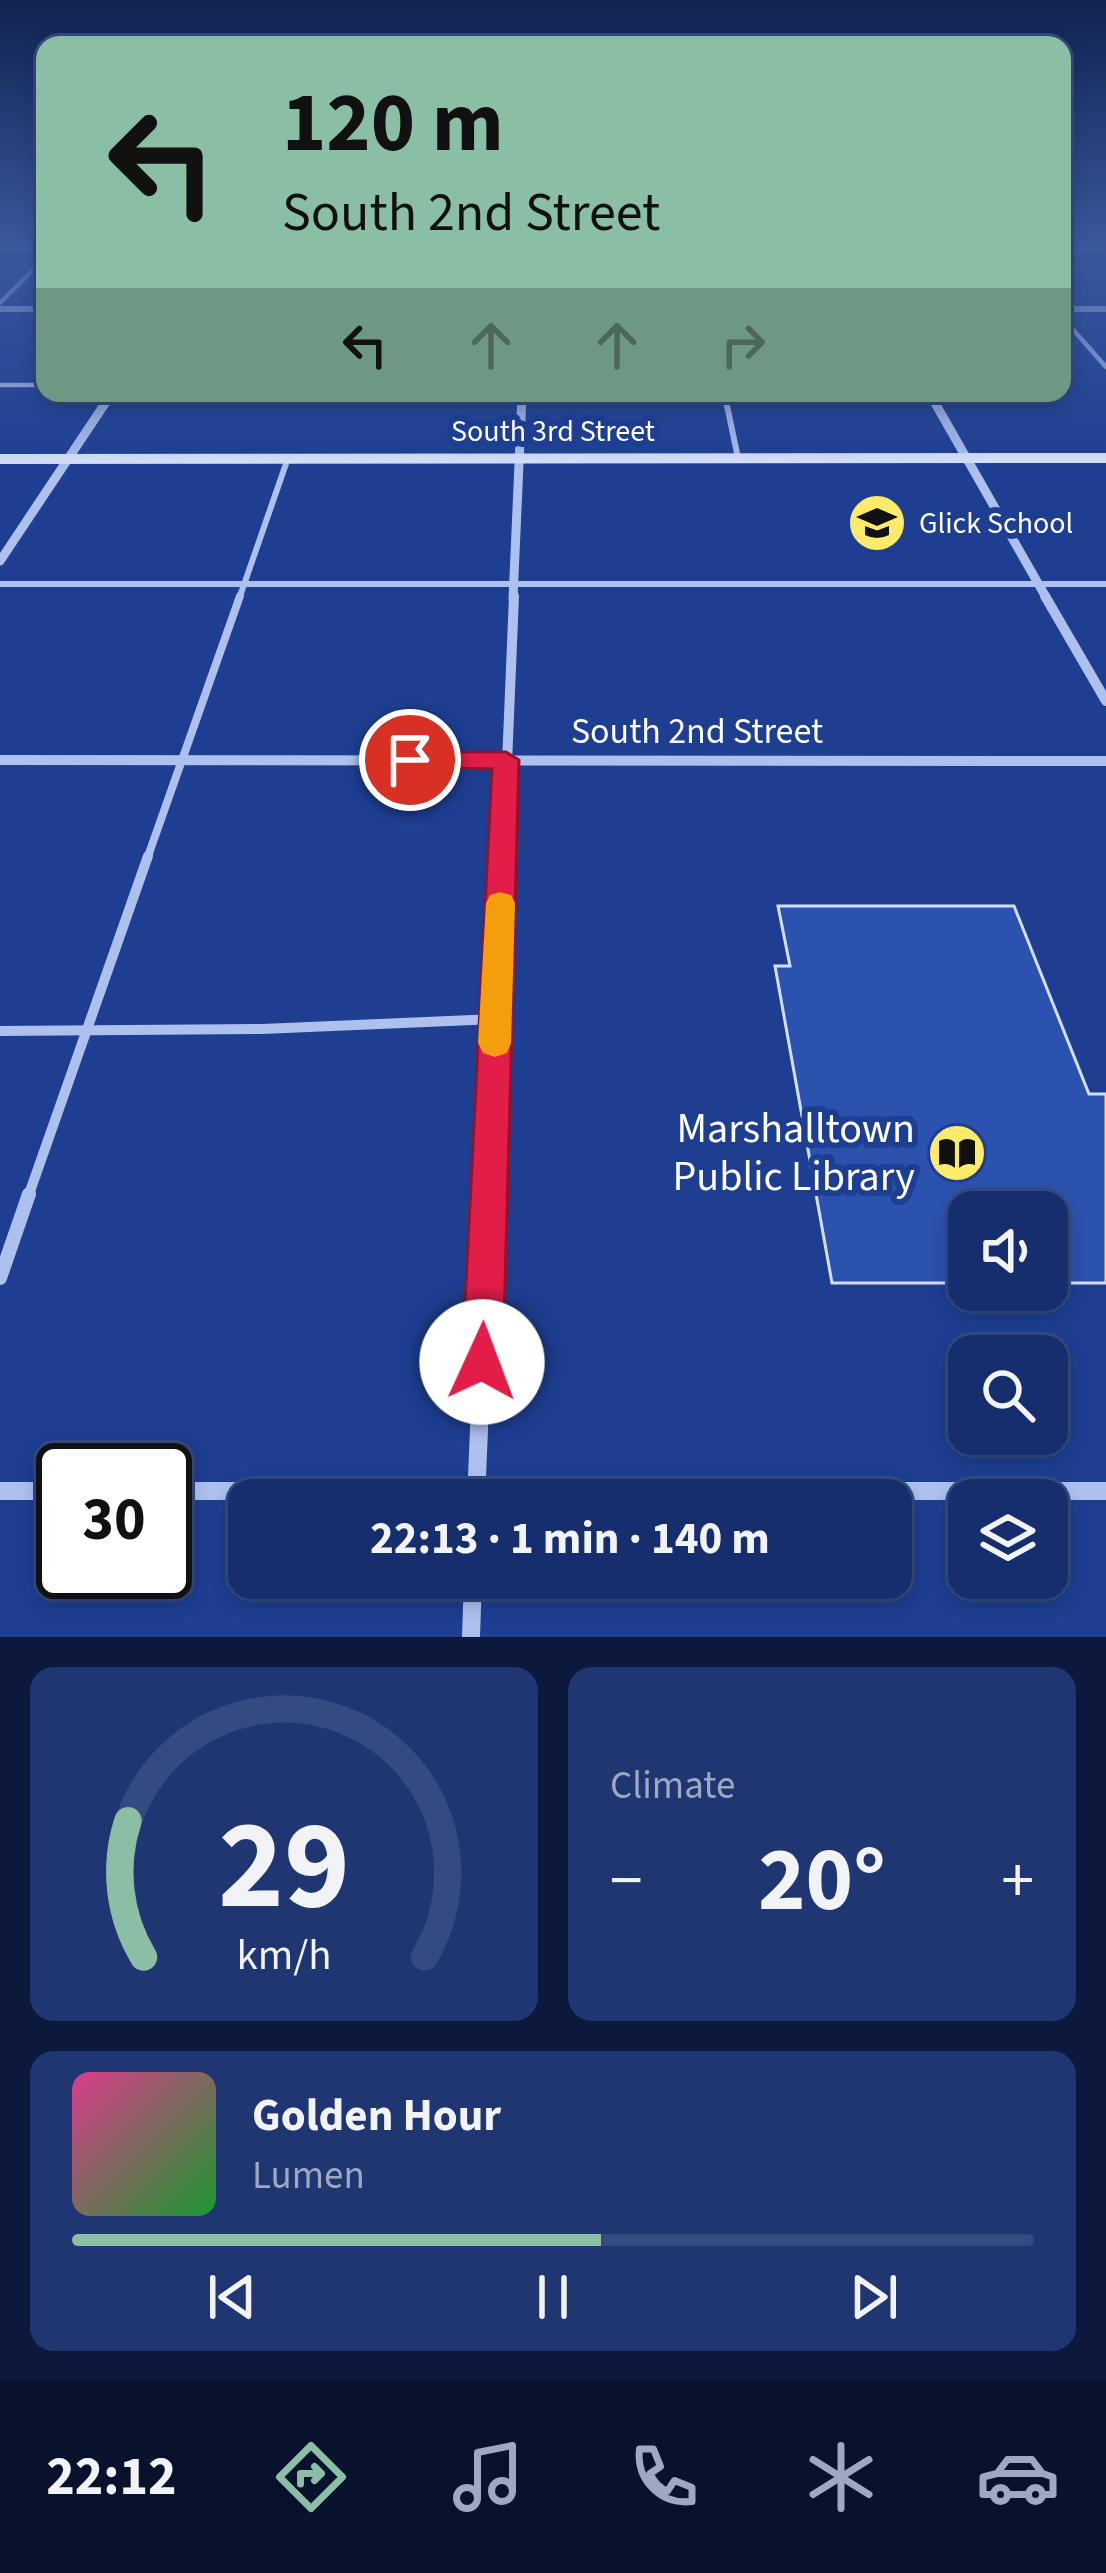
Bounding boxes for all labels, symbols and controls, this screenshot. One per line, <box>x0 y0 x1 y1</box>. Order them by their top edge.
text: 120 m <box>282 64 504 184</box>
icon: left <box>84 84 240 240</box>
text: South 2nd Street <box>282 175 660 252</box>
icon: left <box>332 312 398 378</box>
icon: ahead <box>458 312 524 378</box>
icon: ahead <box>584 312 650 378</box>
icon: right <box>710 312 776 378</box>
street label: South 3rd Street <box>451 410 655 453</box>
school or university icon: Glick School <box>846 492 908 554</box>
place label: Glick School <box>919 502 1073 545</box>
street label: South 2nd Street <box>571 706 823 757</box>
pin <box>359 709 461 811</box>
icon: arrive <box>377 727 443 793</box>
place label: Marshalltown Public Library <box>673 1099 915 1207</box>
library icon: Marshalltown Public Library <box>926 1122 988 1184</box>
map controls <box>948 1191 1068 1599</box>
button: sound <box>948 1191 1068 1311</box>
position arrow <box>419 1299 545 1425</box>
button: search <box>948 1335 1068 1455</box>
speed limit sign: 30 <box>36 1443 192 1599</box>
button: layers <box>948 1479 1068 1599</box>
text: 22:13 · 1 min · 140 m <box>370 1507 770 1571</box>
text: Climate <box>610 1758 735 1814</box>
text: 29 <box>218 1778 350 1956</box>
text: 20° <box>758 1817 886 1945</box>
text: − <box>610 1834 643 1928</box>
text: + <box>1001 1834 1034 1928</box>
text: km/h <box>236 1925 332 1986</box>
text: Golden Hour <box>252 2084 501 2148</box>
text: Lumen <box>252 2148 365 2204</box>
icon: previous <box>199 2264 265 2330</box>
icon: pause <box>520 2264 586 2330</box>
icon: next <box>841 2264 907 2330</box>
icon: directions <box>269 2435 353 2519</box>
icon: music <box>446 2435 530 2519</box>
icon: phone <box>622 2435 706 2519</box>
icon: climate <box>799 2435 883 2519</box>
icon: car <box>976 2435 1060 2519</box>
text: 22:12 <box>46 2439 177 2516</box>

